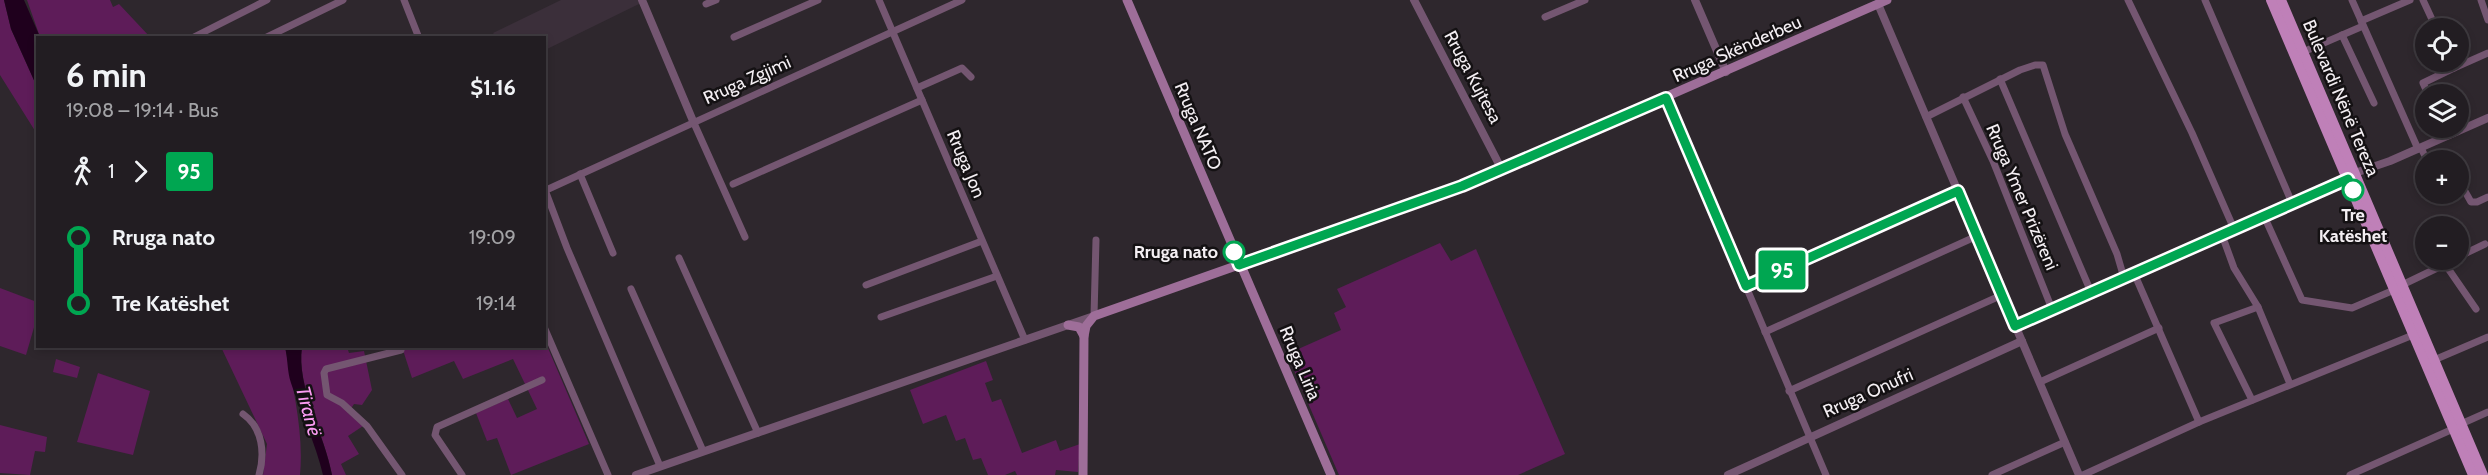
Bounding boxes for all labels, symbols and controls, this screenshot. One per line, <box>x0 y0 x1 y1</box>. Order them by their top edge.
street label: Rruga Skënderbeu <box>1669 11 1805 87</box>
street label: Bulevardi Nënë Tereza <box>2298 16 2384 180</box>
map controls <box>2415 18 2469 270</box>
button: locate <box>2415 18 2469 72</box>
street label: Rruga Kujtesa <box>1439 27 1507 127</box>
street label: Rruga Zgjimi <box>700 51 794 109</box>
text: 6 min <box>66 55 147 95</box>
text: $1.16 <box>470 74 516 101</box>
street label: Rruga NATO <box>1170 79 1226 173</box>
button: layers <box>2415 84 2469 138</box>
text: 19:08 – 19:14 · Bus <box>66 98 218 122</box>
street label: Rruga Ymer Prizëreni <box>1981 120 2063 274</box>
street label: Rruga Jon <box>942 127 990 201</box>
button: + <box>2415 150 2469 204</box>
icon: walk <box>66 155 99 188</box>
icon: forward <box>124 155 157 188</box>
text: 1 <box>108 159 115 183</box>
text: 95 <box>178 159 201 184</box>
marker: Tre Katëshet <box>2342 179 2364 201</box>
place label: Tre Katëshet <box>2319 204 2387 247</box>
button: − <box>2415 216 2469 270</box>
text: Rruga nato <box>112 224 215 251</box>
text: 19:09 <box>469 225 516 249</box>
place label: Rruga nato <box>1134 241 1218 263</box>
marker: Rruga nato <box>1223 241 1245 263</box>
line badge: 95 <box>1755 250 1809 290</box>
text: 95 <box>1770 258 1794 283</box>
text: Tre Katëshet <box>112 290 229 317</box>
text: 19:14 <box>476 291 516 315</box>
street label: Rruga Liria <box>1275 323 1326 404</box>
street label: Rruga Onufri <box>1820 363 1916 423</box>
water label: Tiranë <box>291 383 327 439</box>

